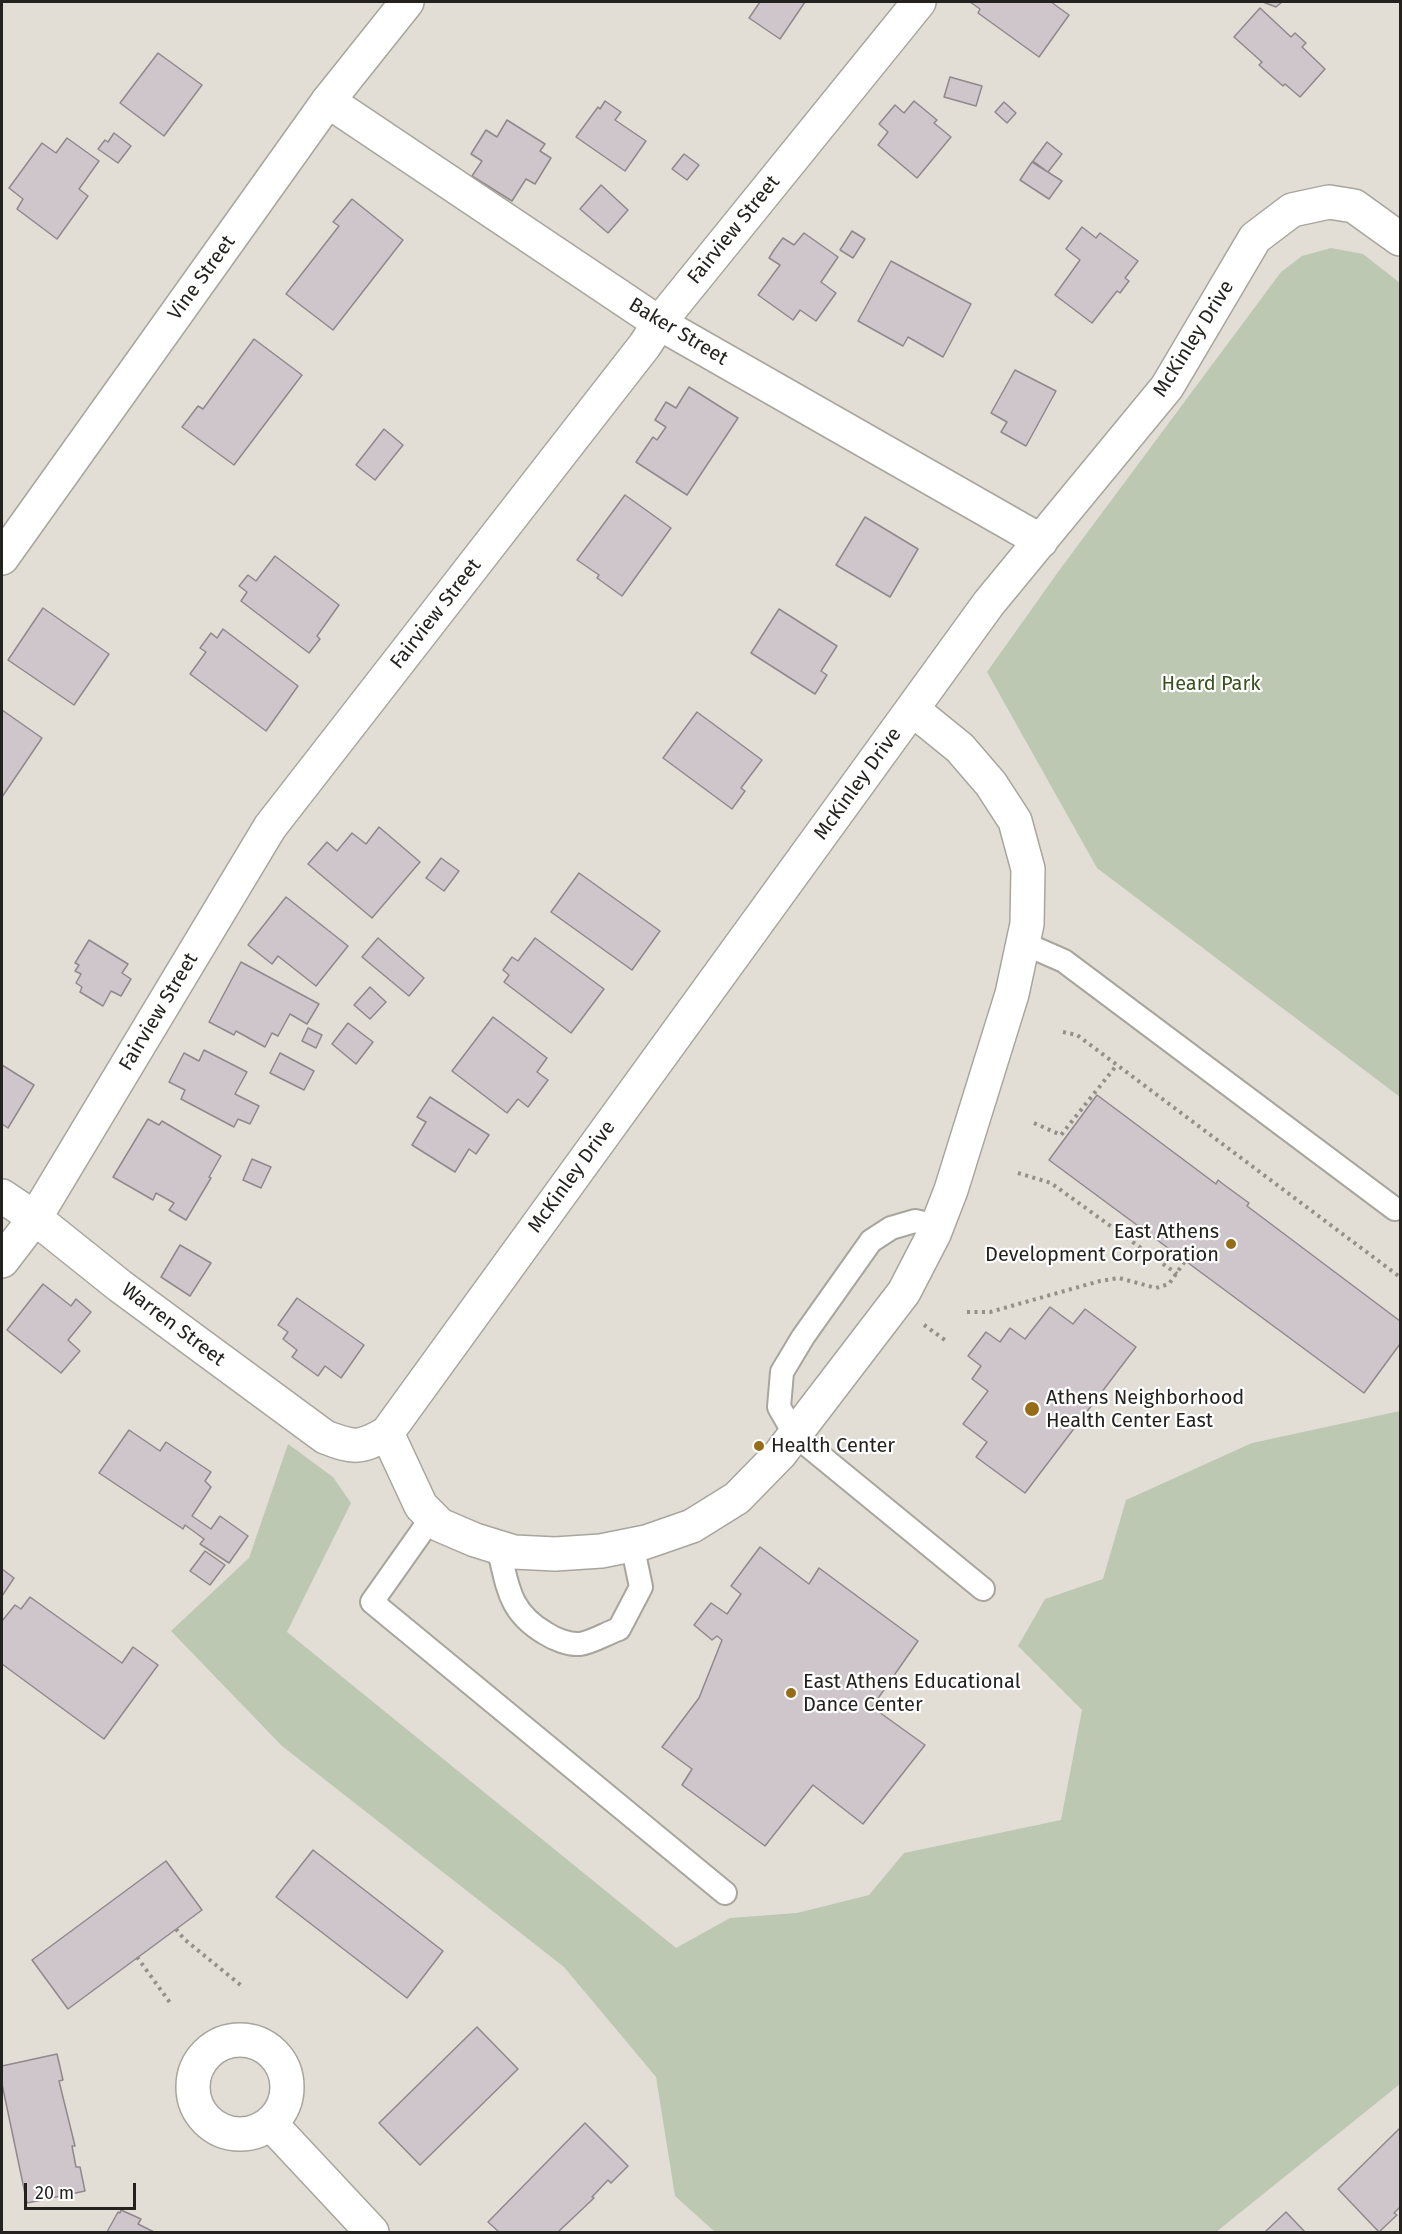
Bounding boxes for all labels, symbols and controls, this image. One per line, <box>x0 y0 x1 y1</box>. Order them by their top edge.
street label: Fairview Street <box>683 171 785 289</box>
street label: Vine Street <box>163 231 241 325</box>
street label: McKinley Drive <box>1149 276 1239 402</box>
street label: Baker Street <box>624 293 732 371</box>
street label: Fairview Street <box>386 554 486 674</box>
park label: Heard Park <box>1162 672 1260 696</box>
street label: McKinley Drive <box>809 723 907 845</box>
street label: Fairview Street <box>114 949 204 1075</box>
street label: McKinley Drive <box>523 1116 621 1238</box>
place label: East Athens Development Corporation <box>985 1220 1219 1267</box>
marker: East Athens Development Corporation <box>1224 1237 1238 1251</box>
street label: Warren Street <box>116 1278 230 1372</box>
place label: Athens Neighborhood Health Center East <box>1046 1386 1244 1433</box>
marker: Athens Neighborhood Health Center East <box>1023 1400 1041 1418</box>
place label: Health Center <box>771 1434 895 1458</box>
marker: Health Center <box>752 1439 766 1453</box>
place label: East Athens Educational Dance Center <box>803 1670 1021 1717</box>
marker: East Athens Educational Dance Center <box>784 1686 798 1700</box>
scale bar <box>27 2171 140 2209</box>
text: 20 m <box>35 2182 74 2204</box>

